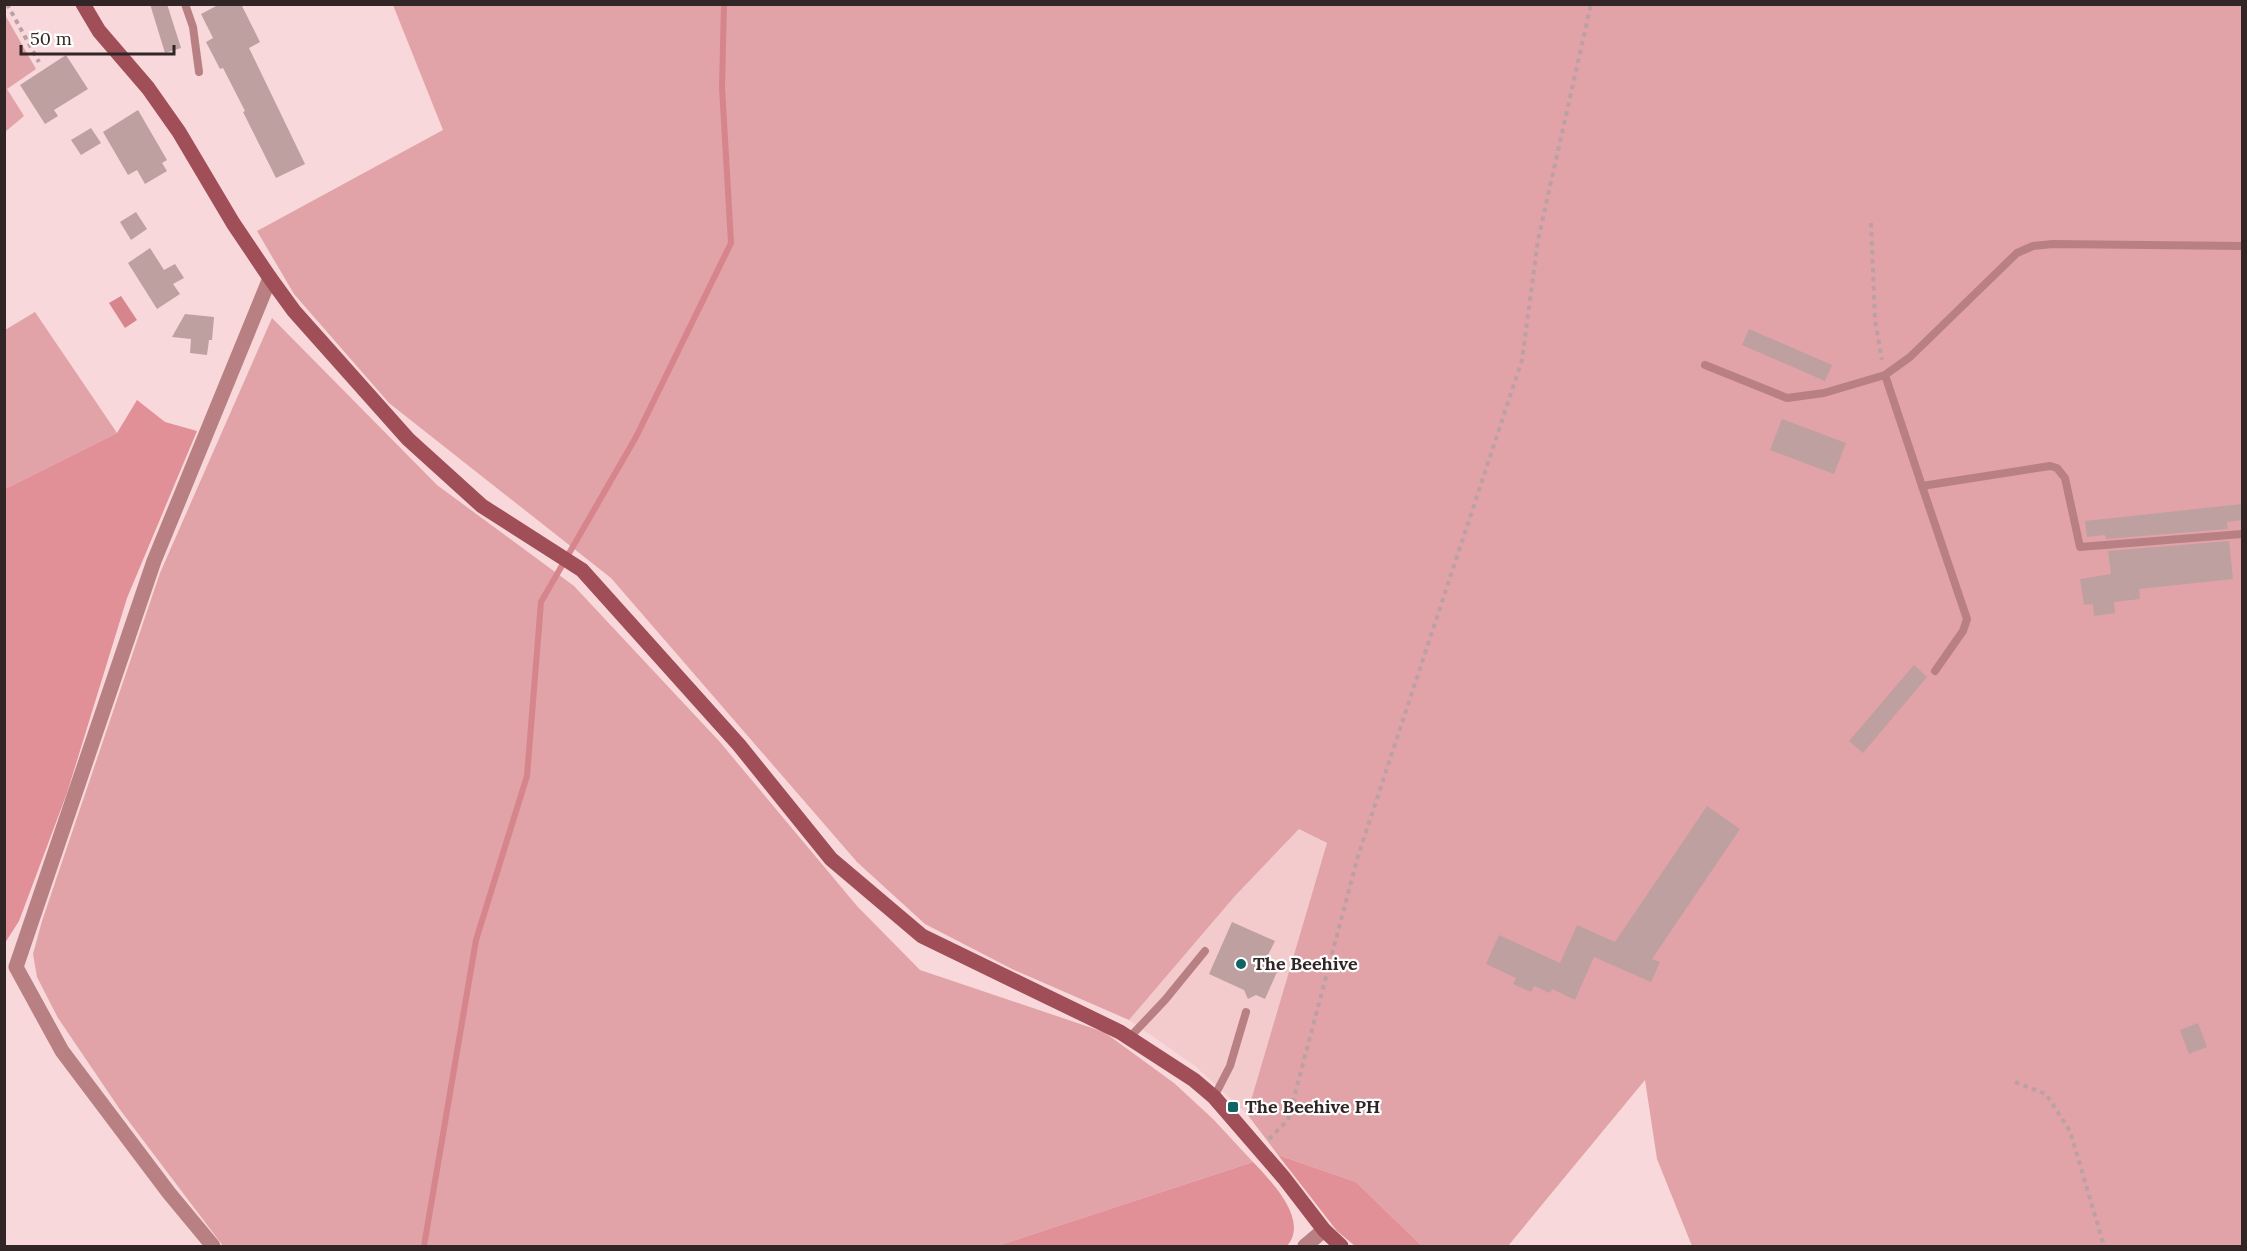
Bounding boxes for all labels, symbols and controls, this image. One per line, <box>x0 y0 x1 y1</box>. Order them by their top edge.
scale bar <box>21 18 174 56</box>
text: 50 m <box>30 27 72 50</box>
place label: The Beehive <box>1253 952 1358 975</box>
marker: The Beehive <box>1234 957 1248 971</box>
place label: The Beehive PH <box>1245 1095 1380 1118</box>
marker: The Beehive PH <box>1226 1100 1240 1114</box>

